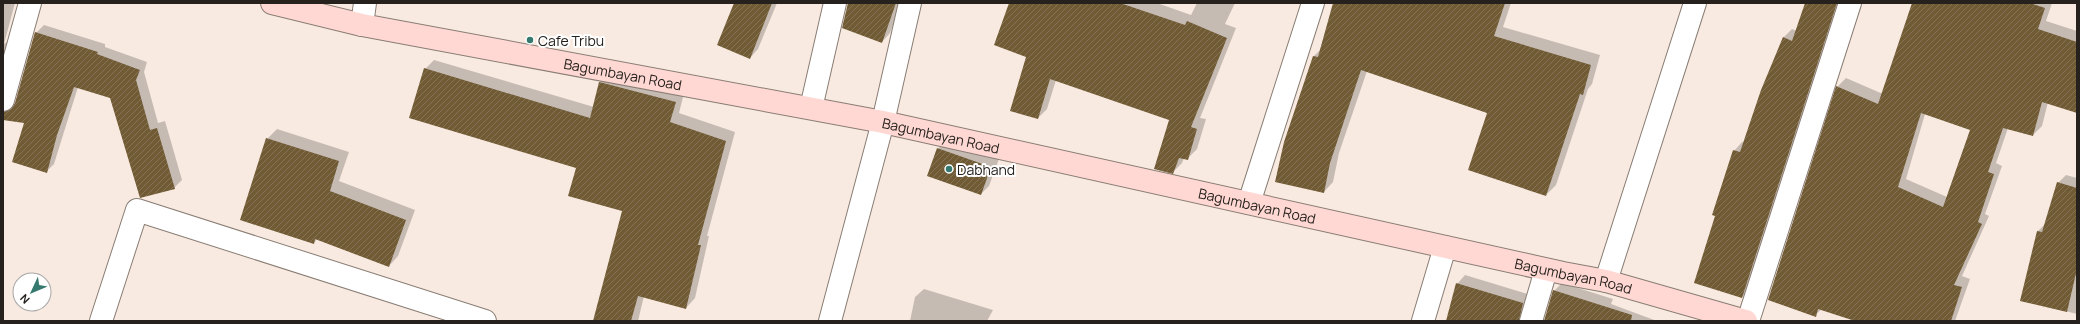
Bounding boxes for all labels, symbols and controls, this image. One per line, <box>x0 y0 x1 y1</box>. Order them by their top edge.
place label: Cafe Tribu <box>538 31 604 50</box>
marker: Cafe Tribu <box>525 35 535 45</box>
street label: Bagumbayan Road <box>562 53 683 94</box>
street label: Bagumbayan Road <box>880 113 1001 157</box>
place label: Dabhand <box>957 160 1015 179</box>
marker: Dabhand <box>944 164 954 174</box>
street label: Bagumbayan Road <box>1197 183 1318 227</box>
street label: Bagumbayan Road <box>1513 253 1635 298</box>
north arrow <box>12 272 52 312</box>
text: N <box>16 291 33 307</box>

